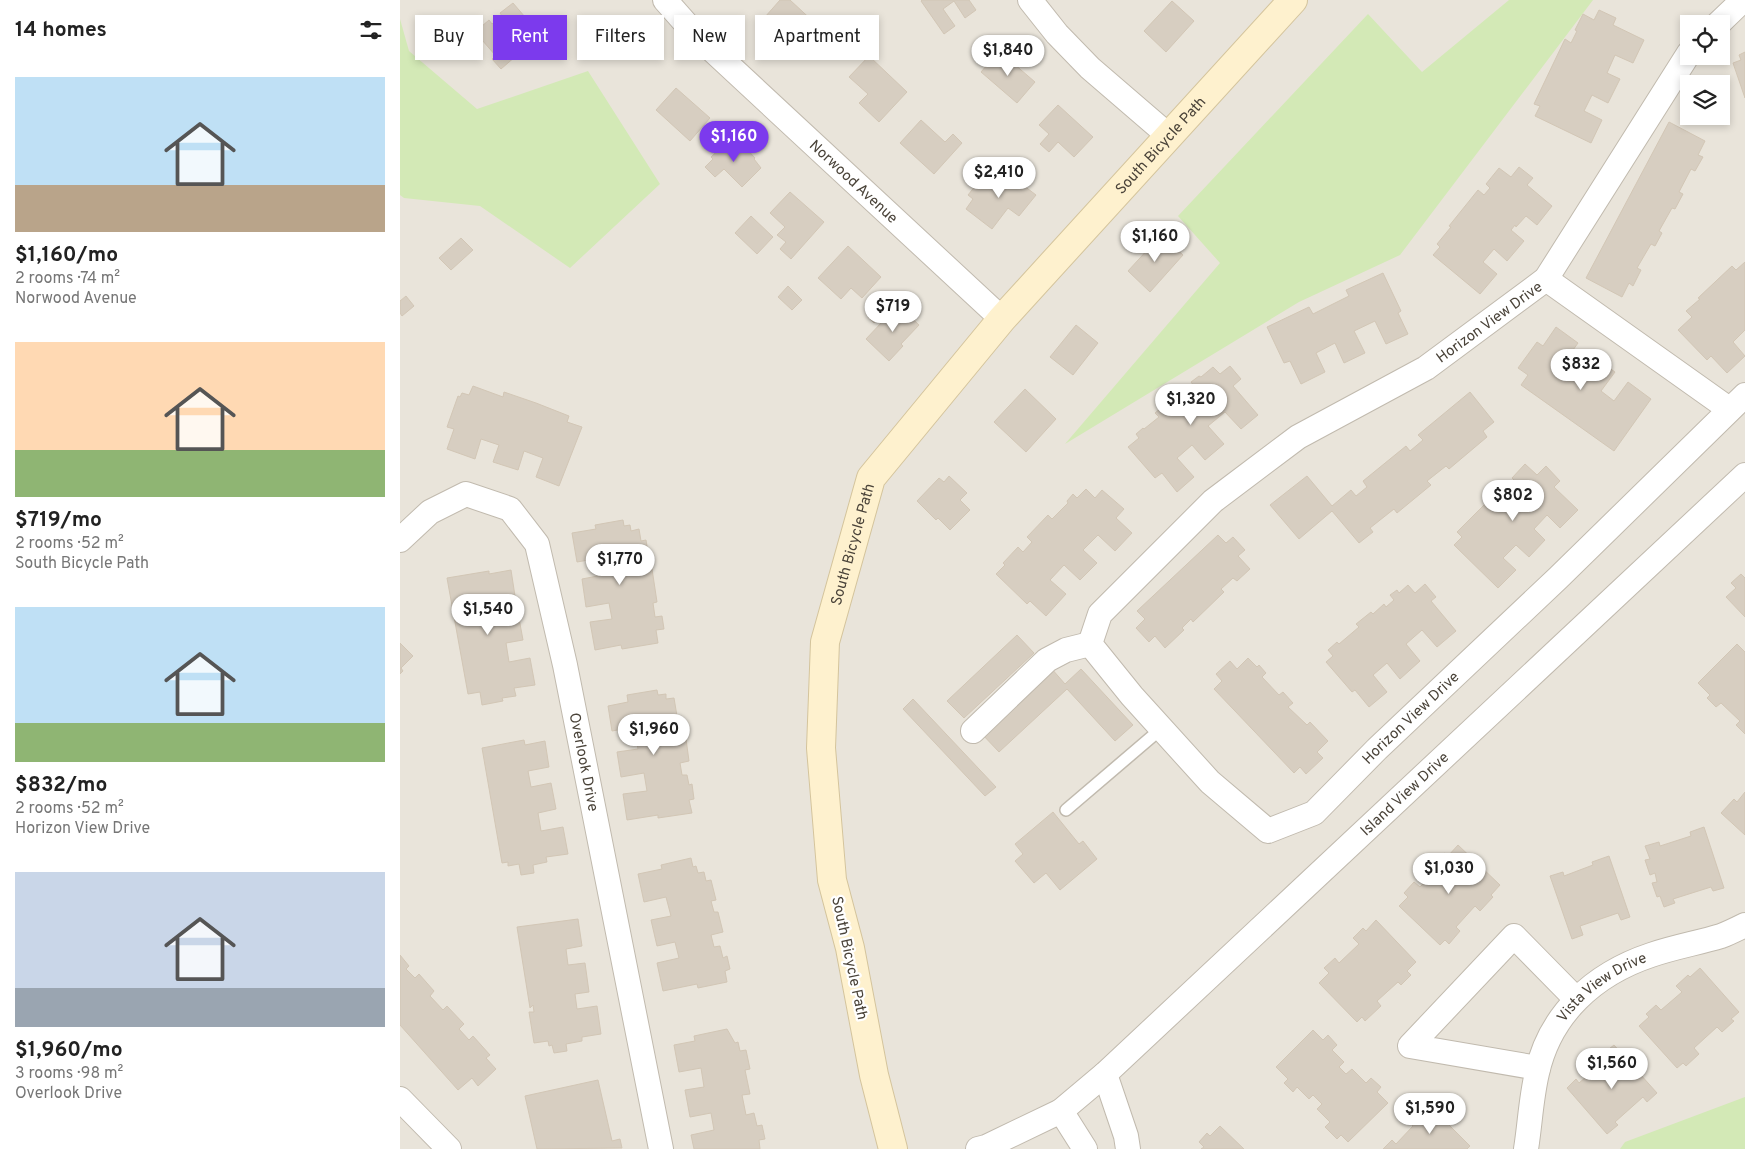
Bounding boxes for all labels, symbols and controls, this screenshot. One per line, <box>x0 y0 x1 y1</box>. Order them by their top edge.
chip: Buy <box>415 15 483 60</box>
chip: Rent <box>493 15 567 60</box>
chip: Filters <box>577 15 664 60</box>
chip: New <box>674 15 745 60</box>
chip: Apartment <box>755 15 879 60</box>
map controls <box>1680 15 1730 125</box>
button: locate <box>1680 15 1730 65</box>
icon: filters <box>357 16 385 44</box>
text: 14 homes <box>15 17 107 44</box>
pin: $1,840 <box>967 34 1049 77</box>
text: $1,840 <box>982 41 1034 61</box>
button: layers <box>1680 75 1730 125</box>
street label: South Bicycle Path <box>1112 93 1211 199</box>
icon: home <box>155 109 245 199</box>
pin: $1,160 <box>693 120 775 163</box>
text: $1,160 <box>711 127 757 147</box>
street label: Norwood Avenue <box>804 137 901 228</box>
pin: $2,410 <box>958 156 1040 199</box>
text: $2,410 <box>974 163 1024 183</box>
pin: $1,160 <box>1114 220 1196 263</box>
text: $1,160 <box>1132 227 1178 247</box>
text: $1,160/mo <box>15 242 118 269</box>
text: 2 rooms · 74 m² <box>15 269 120 289</box>
street label: Horizon View Drive <box>1433 278 1547 368</box>
text: Norwood Avenue <box>15 289 137 309</box>
pin: $719 <box>863 290 923 333</box>
text: $719 <box>876 297 910 317</box>
pin: $832 <box>1551 348 1611 391</box>
text: $832 <box>1562 355 1600 375</box>
icon: home <box>155 374 245 464</box>
pin: $1,320 <box>1150 384 1232 426</box>
text: $1,320 <box>1166 390 1216 410</box>
pin: $802 <box>1483 480 1543 522</box>
street label: South Bicycle Path <box>828 482 880 608</box>
text: $802 <box>1493 486 1533 506</box>
text: $719/mo <box>15 507 102 534</box>
text: 2 rooms · 52 m² <box>15 534 124 554</box>
pin: $1,770 <box>579 544 661 586</box>
text: $1,770 <box>597 550 643 570</box>
text: South Bicycle Path <box>15 554 149 574</box>
pin: $1,540 <box>447 594 529 636</box>
text: $1,540 <box>462 600 514 620</box>
icon: home <box>155 639 245 729</box>
street label: Horizon View Drive <box>1359 668 1464 769</box>
street label: Overlook Drive <box>564 711 602 813</box>
pin: $1,960 <box>613 714 695 756</box>
text: $1,960 <box>629 720 679 740</box>
street label: Island View Drive <box>1357 749 1454 841</box>
text: $832/mo <box>15 772 107 799</box>
text: 2 rooms · 52 m² <box>15 799 124 819</box>
text: Horizon View Drive <box>15 819 150 839</box>
pin: $1,030 <box>1408 852 1490 895</box>
text: $1,030 <box>1424 859 1474 879</box>
street label: South Bicycle Path <box>826 895 871 1022</box>
icon: home <box>155 904 245 994</box>
street label: Vista View Drive <box>1553 949 1650 1026</box>
text: $1,960/mo <box>15 1037 123 1064</box>
pin: $1,560 <box>1571 1048 1653 1090</box>
text: $1,560 <box>1587 1054 1637 1074</box>
text: 3 rooms · 98 m² <box>15 1064 123 1084</box>
text: Overlook Drive <box>15 1084 122 1104</box>
pin: $1,590 <box>1389 1092 1471 1135</box>
text: $1,590 <box>1405 1099 1455 1119</box>

